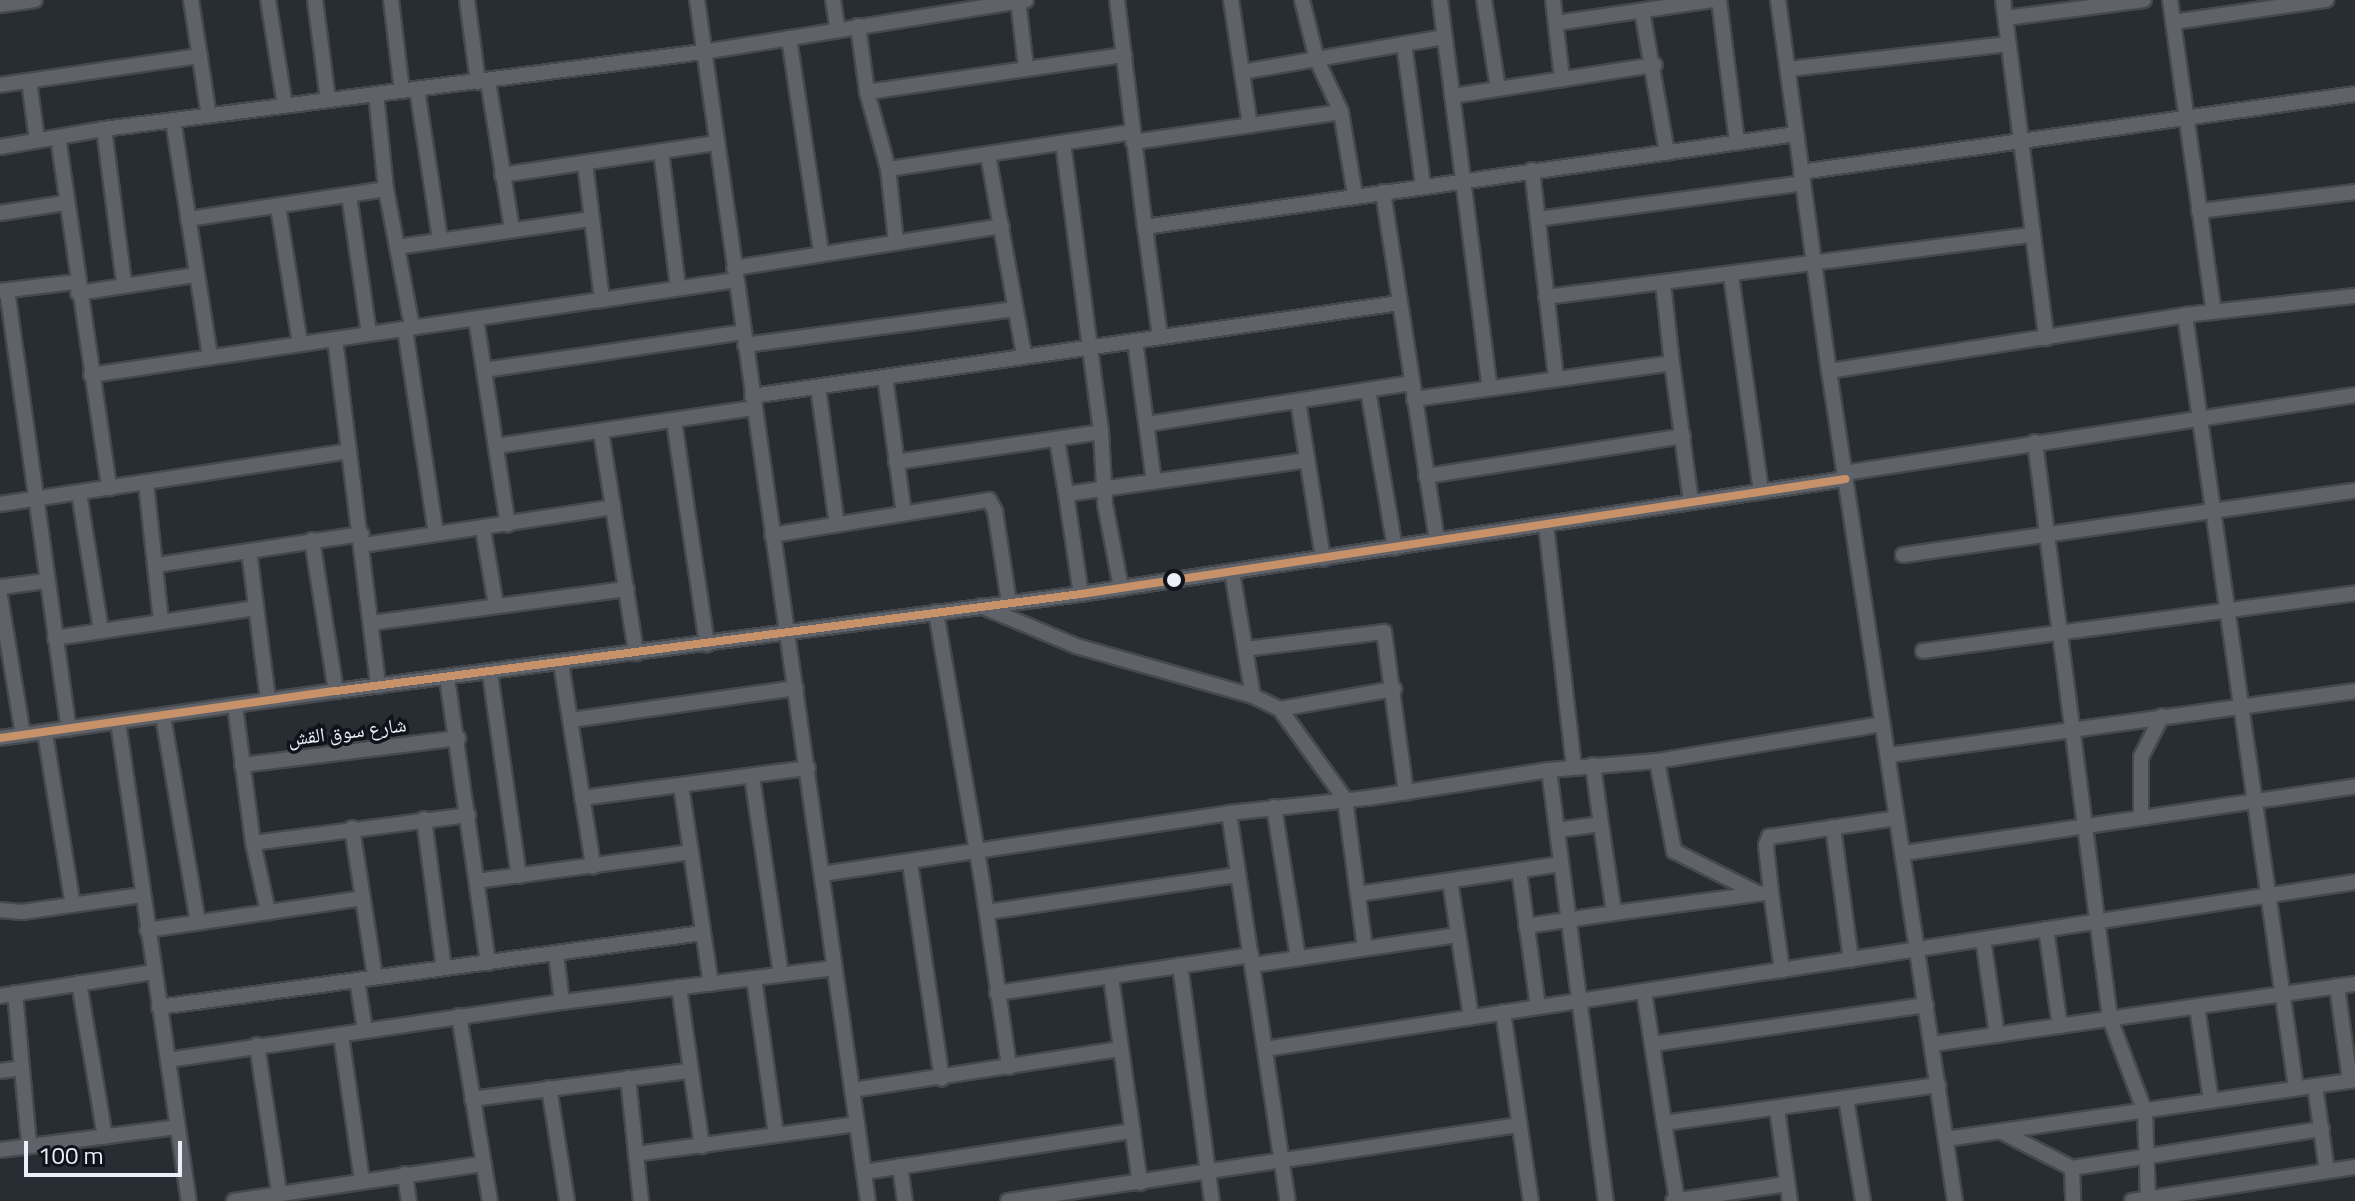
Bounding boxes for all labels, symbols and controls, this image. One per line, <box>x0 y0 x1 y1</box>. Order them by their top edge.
unlabelled marker <box>1166 572 1182 588</box>
street label: شارع سوق القش <box>286 712 408 750</box>
scale bar <box>28 1125 186 1175</box>
text: 100 m <box>38 1137 104 1173</box>

